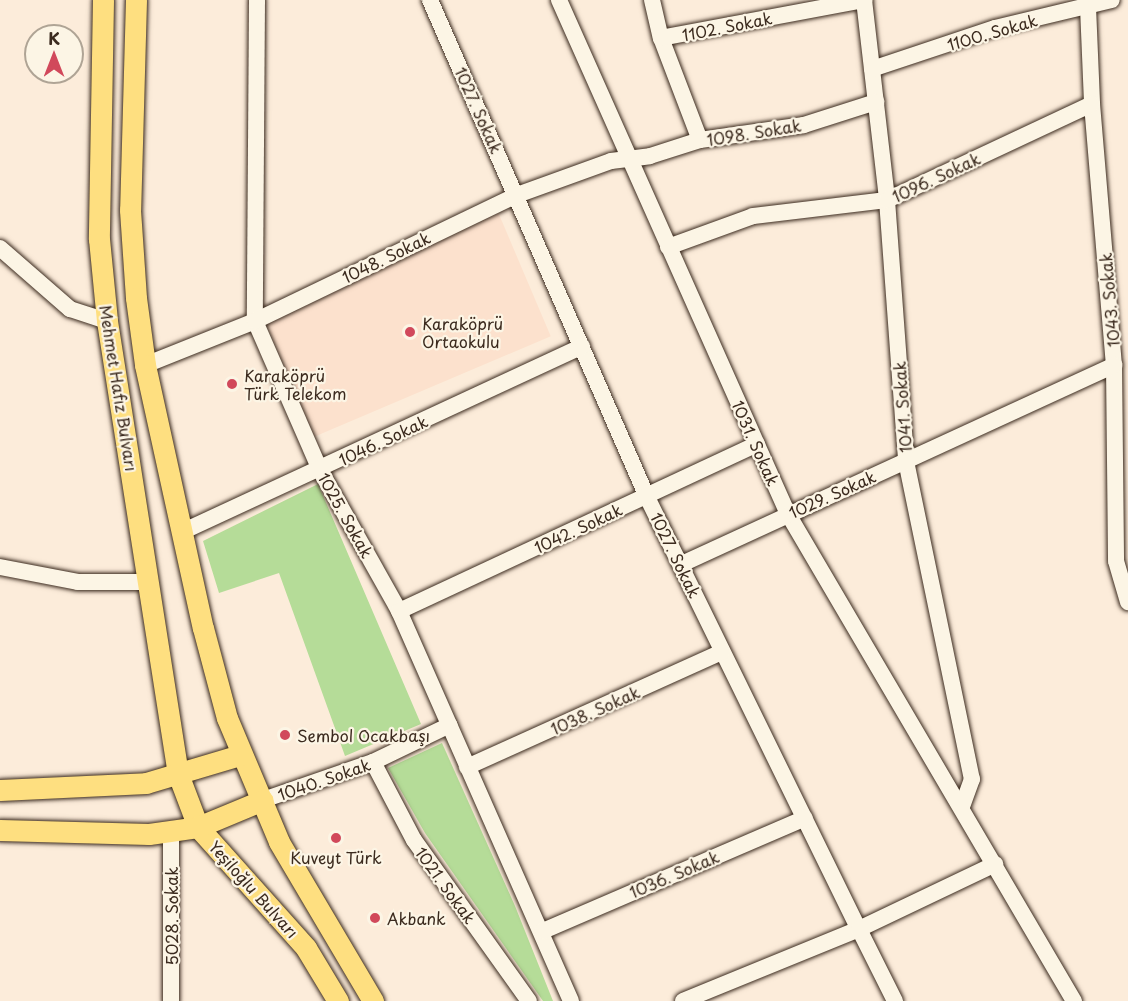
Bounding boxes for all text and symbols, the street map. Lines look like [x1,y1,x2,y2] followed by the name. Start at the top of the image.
[680,8,774,44] street label: 1102. Sokak
[944,10,1040,54] street label: 1100. Sokak
[24,24,84,84] north arrow
[48,26,60,50] text: K
[451,63,507,157] street label: 1027. Sokak
[706,115,802,149] street label: 1098. Sokak
[889,148,983,206] street label: 1096. Sokak
[339,227,433,287] street label: 1048. Sokak
[1095,252,1123,348] street label: 1043. Sokak
[96,303,142,473] street label: Mehmet Hafız Bulvarı
[422,313,503,351] place label: Karaköprü Ortaokulu
[403,325,417,339] marker: Karaköprü Ortaokulu
[889,361,915,453] street label: 1041. Sokak
[244,365,347,403] place label: Karaköprü Türk Telekom
[225,377,239,391] marker: Karaköprü Türk Telekom
[729,397,783,489] street label: 1031. Sokak
[335,411,431,469] street label: 1046. Sokak
[785,466,879,522] street label: 1029. Sokak
[314,468,378,562] street label: 1025. Sokak
[530,499,626,557] street label: 1042. Sokak
[647,509,705,601] street label: 1027. Sokak
[548,682,642,738] street label: 1038. Sokak
[297,725,430,745] place label: Sembol Ocakbaşı
[278,728,292,742] marker: Sembol Ocakbaşı
[275,754,373,804] street label: 1040. Sokak
[329,831,343,845] marker: Kuveyt Türk
[205,837,303,941] street label: Yeşiloğlu Bulvarı
[411,842,481,928] street label: 1021. Sokak
[626,846,722,902] street label: 1036. Sokak
[290,847,382,867] place label: Kuveyt Türk
[161,866,181,966] street label: 5028. Sokak
[387,908,446,928] place label: Akbank
[368,911,382,925] marker: Akbank

